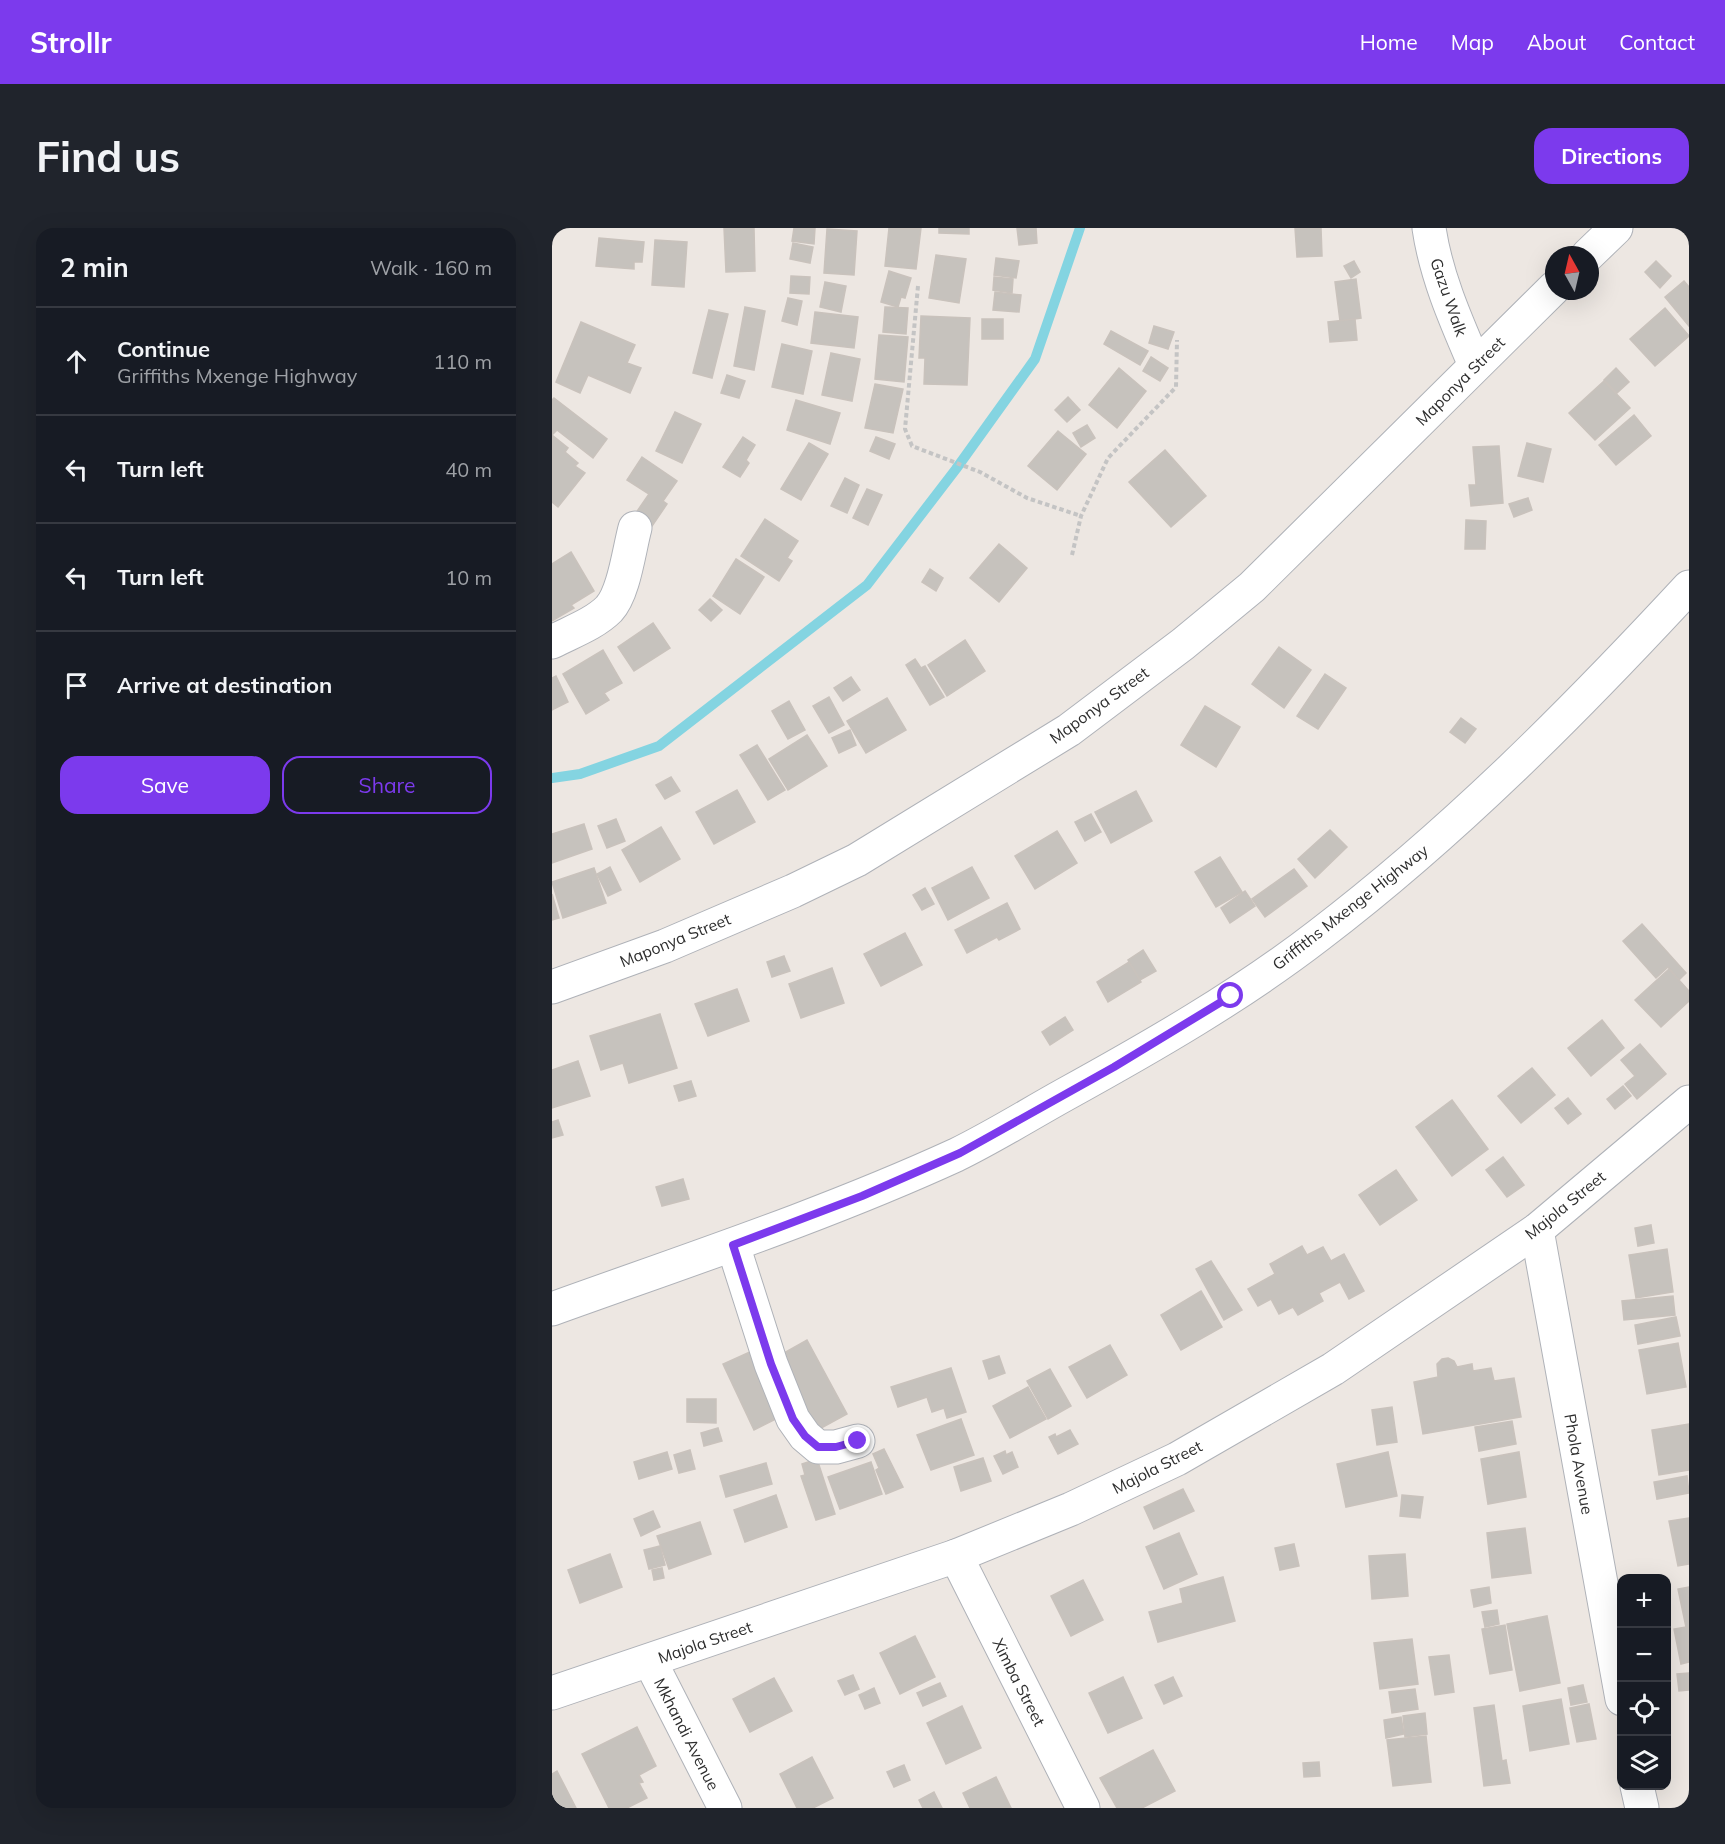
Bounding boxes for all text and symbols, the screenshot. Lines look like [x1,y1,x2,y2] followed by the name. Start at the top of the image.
[30,25,112,60] text: Strollr
[1360,29,1418,55] text: Home
[1451,29,1494,55] text: Map
[1527,29,1586,55] text: About
[1619,29,1695,55] text: Contact
[1534,128,1689,184] button: Directions
[36,130,180,183] text: Find us
[1545,246,1599,300] north arrow
[60,251,129,284] text: 2 min
[370,255,492,280] text: Walk · 160 m
[1426,255,1472,340] street label: Gazu Walk
[1411,332,1509,430] street label: Maponya Street
[117,335,210,363] text: Continue
[60,345,93,378] icon: ahead
[433,349,492,374] text: 110 m
[117,363,357,388] text: Griffiths Mxenge Highway
[60,453,93,486] icon: left
[117,455,204,483] text: Turn left
[445,457,492,482] text: 40 m
[60,561,93,594] icon: left
[117,563,204,591] text: Turn left
[445,565,492,590] text: 10 m
[1046,662,1153,748] street label: Maponya Street
[60,669,93,702] icon: arrive
[117,671,332,699] text: Arrive at destination
[60,756,270,814] button: Save
[282,756,492,814] button: Share
[1268,840,1432,974] street label: Griffiths Mxenge Highway
[617,909,734,971] street label: Maponya Street
[1217,982,1243,1008] route start
[1521,1166,1610,1244] street label: Majola Street
[1560,1412,1598,1516] street label: Phola Avenue
[844,1427,870,1453] route end
[1109,1436,1206,1498] street label: Majola Street
[1617,1574,1671,1790] map controls
[1617,1574,1671,1628] button: +
[655,1616,755,1667] street label: Majola Street
[1617,1628,1671,1682] button: −
[988,1635,1050,1730] street label: Ximba Street
[650,1674,724,1794] street label: Mkhandi Avenue
[1617,1682,1671,1736] button: locate
[1617,1736,1671,1790] button: layers

